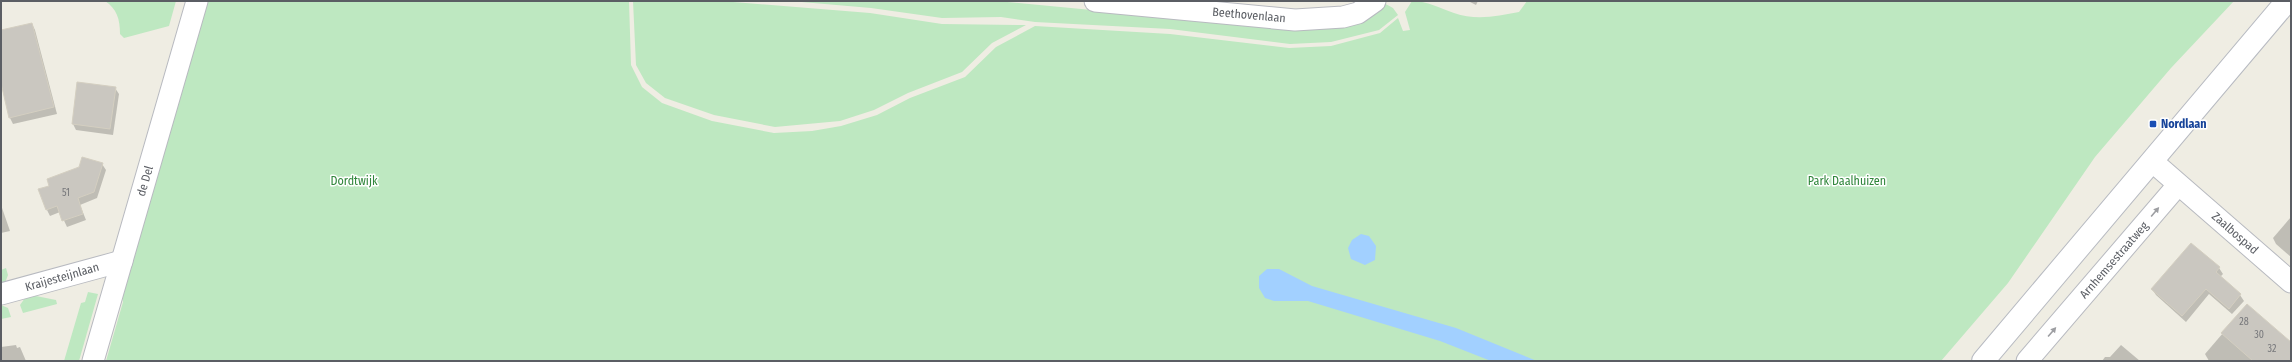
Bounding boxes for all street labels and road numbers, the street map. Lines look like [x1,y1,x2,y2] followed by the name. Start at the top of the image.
[1212,5,1286,25] street label: Beethovenlaan
[134,164,156,198] street label: de Del
[2209,209,2261,257] street label: Zaalbospad
[2077,218,2151,301] street label: Arnhemsestraatweg
[23,260,101,294] street label: Kraijesteijnlaan

